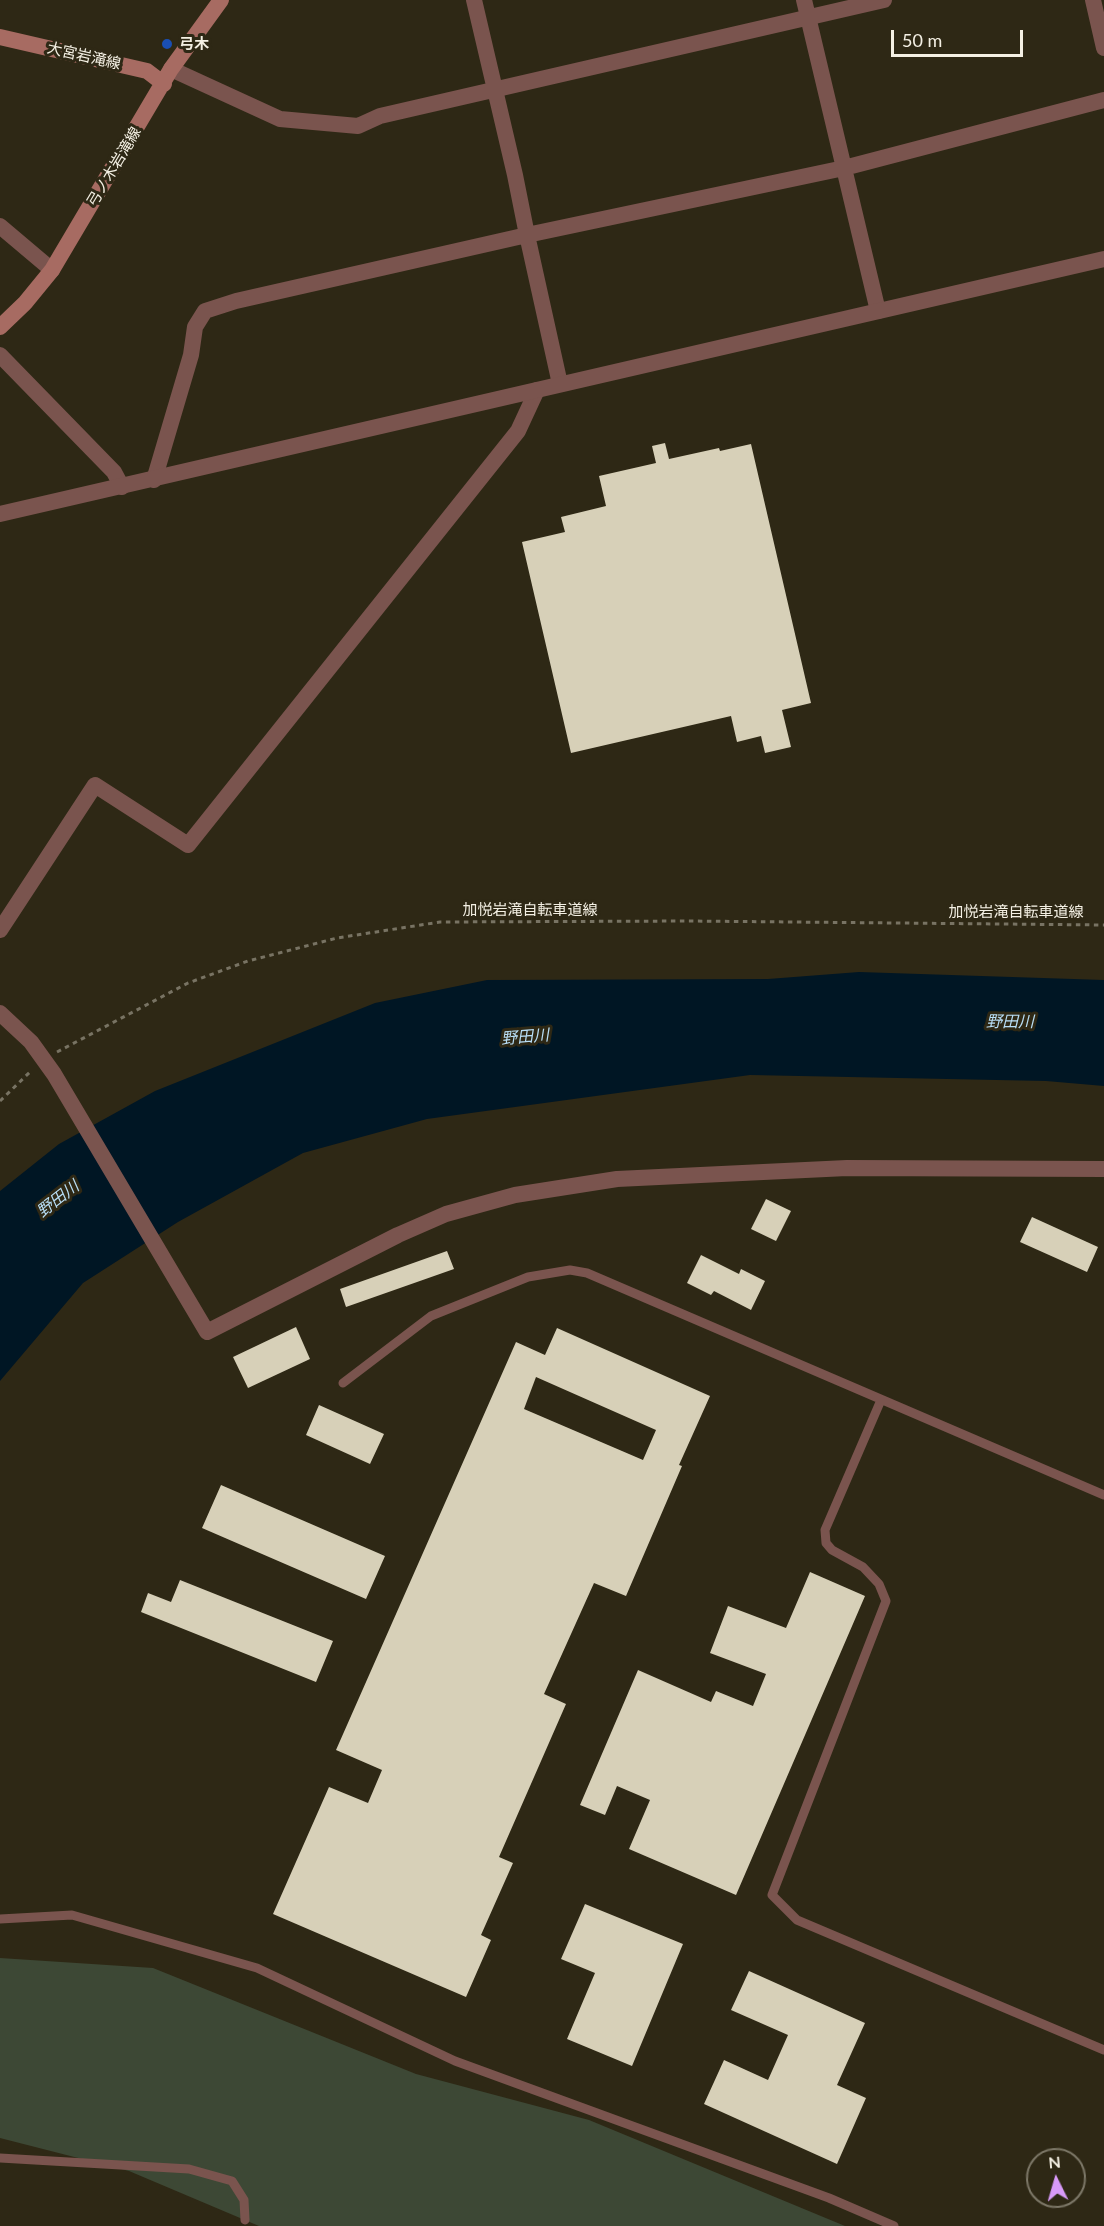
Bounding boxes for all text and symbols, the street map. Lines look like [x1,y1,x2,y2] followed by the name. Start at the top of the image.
[894,18,1026,56] scale bar
[902,29,942,51] text: 50 m
[179,35,209,53] place label: 弓木
[160,37,174,51] marker: 弓木
[45,39,123,73] street label: 大宮岩滝線
[83,124,145,210] street label: 弓ノ木岩滝線
[463,901,597,919] street label: 加悦岩滝自転車道線
[949,903,1083,921] street label: 加悦岩滝自転車道線
[986,1012,1034,1032] water label: 野田川
[500,1025,550,1049] water label: 野田川
[33,1177,83,1221] water label: 野田川
[1026,2148,1086,2208] north arrow
[1048,2152,1062,2172] text: N

